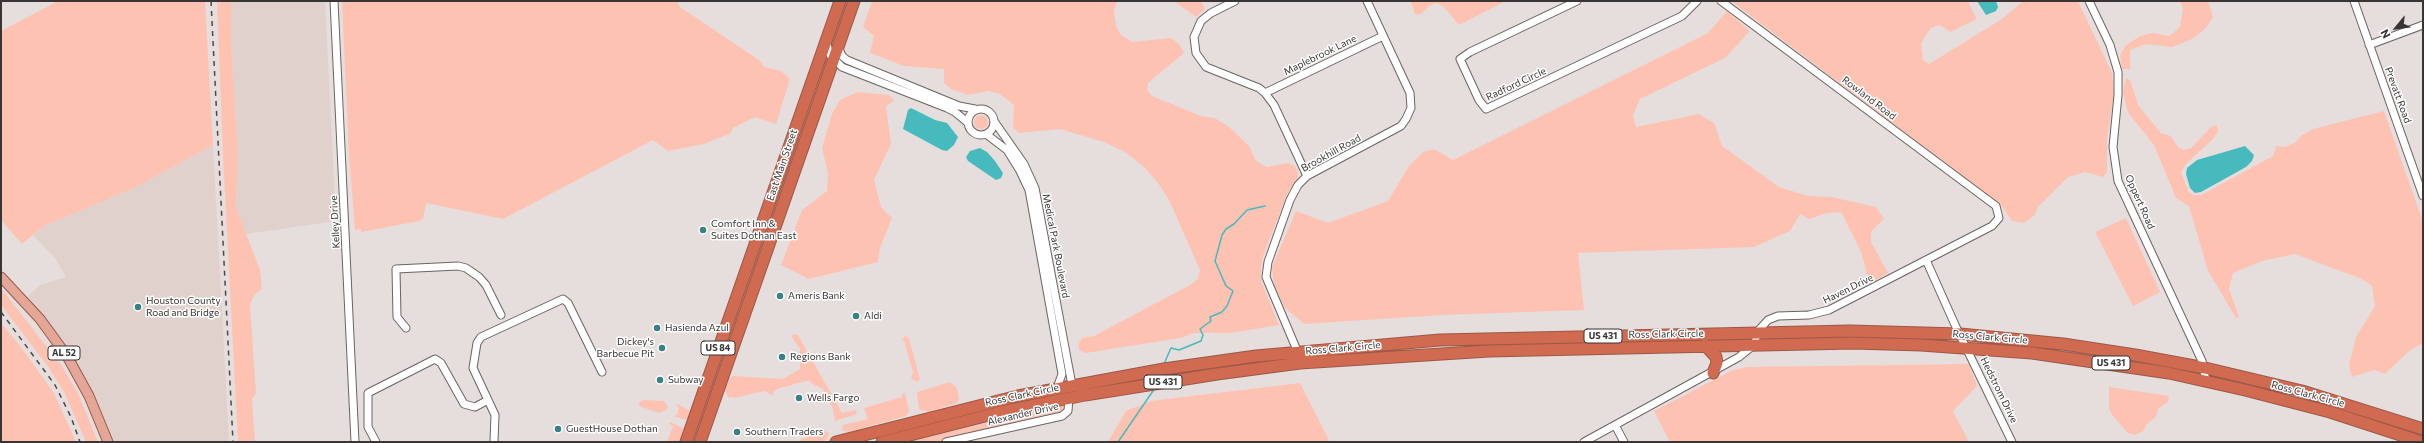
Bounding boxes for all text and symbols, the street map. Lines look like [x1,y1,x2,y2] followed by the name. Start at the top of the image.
[2376,8,2416,48] north arrow
[2377,27,2393,41] text: N
[1282,32,1358,78] street label: Maplebrook Lane
[1484,65,1548,103] street label: Radford Circle
[2382,65,2414,125] street label: Prevatt Road
[1840,74,1898,122] street label: Rowland Road
[764,128,800,202] street label: East Main Street
[1299,132,1363,174] street label: Brookhill Road
[2123,173,2157,231] street label: Oppert Road
[1040,193,1072,299] street label: Medical Park Boulevard
[328,195,342,249] street label: Kelley Drive
[711,218,797,242] place label: Comfort Inn & Suites Dothan East
[698,225,708,235] marker: Comfort Inn & Suites Dothan East
[1821,272,1875,306] street label: Haven Drive
[788,290,845,302] place label: Ameris Bank
[775,291,785,301] marker: Ameris Bank
[146,295,221,318] place label: Houston County Road and Bridge
[133,302,143,312] marker: Houston County Road and Bridge
[864,310,882,322] place label: Aldi
[851,311,861,321] marker: Aldi
[665,322,729,334] place label: Hasienda Azul
[652,323,662,333] marker: Hasienda Azul
[1628,327,1704,341] street label: Ross Clark Circle
[1952,328,2028,346] street label: Ross Clark Circle
[1584,329,1622,343] road number: US 431
[596,336,654,360] place label: Dickey's Barbecue Pit
[1305,339,1381,357] street label: Ross Clark Circle
[701,341,735,355] road number: US 84
[657,343,667,353] marker: Dickey's Barbecue Pit
[48,346,80,360] road number: AL 52
[790,351,851,363] place label: Regions Bank
[777,352,787,362] marker: Regions Bank
[1978,355,2020,425] street label: Hedstrom Drive
[2092,356,2130,370] road number: US 431
[668,374,703,386] place label: Subway
[655,375,665,385] marker: Subway
[1144,375,1182,389] road number: US 431
[2270,378,2346,410] street label: Ross Clark Circle
[984,381,1060,409] street label: Ross Clark Circle
[807,392,859,404] place label: Wells Fargo
[794,393,804,403] marker: Wells Fargo
[987,400,1059,428] street label: Alexander Drive
[566,423,658,435] place label: GuestHouse Dothan
[553,424,563,434] marker: GuestHouse Dothan
[745,426,823,438] place label: Southern Traders
[732,427,742,437] marker: Southern Traders

